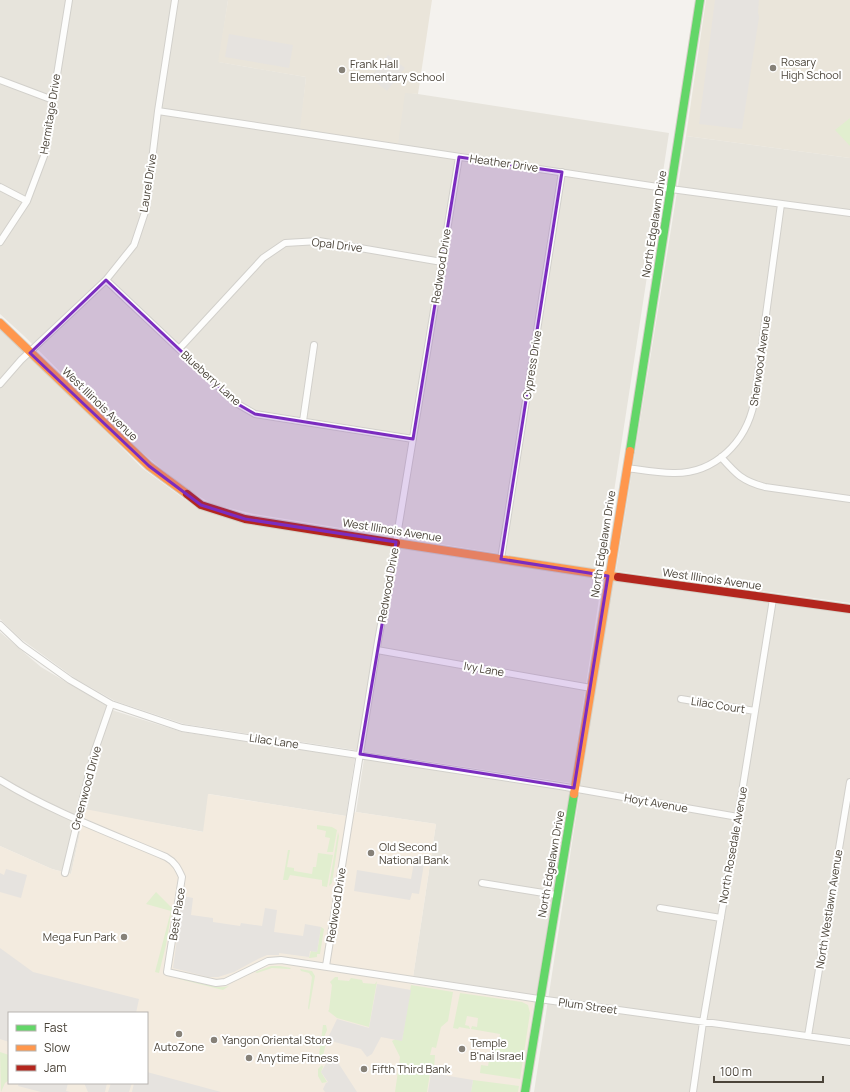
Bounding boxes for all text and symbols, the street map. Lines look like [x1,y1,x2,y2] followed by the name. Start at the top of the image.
[781,54,841,82] place label: Rosary High School
[350,56,445,84] place label: Frank Hall Elementary School
[768,63,778,73] marker: Rosary High School
[337,65,347,75] marker: Frank Hall Elementary School
[36,72,63,155] street label: Hermitage Drive
[469,150,540,175] street label: Heather Drive
[135,152,160,213] street label: Laurel Drive
[638,169,669,279] street label: North Edgelawn Drive
[427,227,454,304] street label: Redwood Drive
[311,234,364,255] street label: Opal Drive
[746,314,773,407] street label: Sherwood Avenue
[519,329,544,401] street label: Cypress Drive
[178,347,245,409] street label: Blueberry Lane
[59,364,142,444] street label: West Illinois Avenue
[587,489,618,599] street label: North Edgelawn Drive
[342,514,443,545] street label: West Illinois Avenue
[374,546,402,623] street label: Redwood Drive
[662,564,763,593] street label: West Illinois Avenue
[463,658,506,680] street label: Ivy Lane
[690,693,746,716] street label: Lilac Court
[248,730,300,751] street label: Lilac Lane
[67,744,104,832] street label: Greenwood Drive
[715,785,750,904] street label: North Rosedale Avenue
[623,790,690,816] street label: Hoyt Avenue
[534,809,567,919] street label: North Edgelawn Drive
[379,839,449,867] place label: Old Second National Bank
[366,848,376,858] marker: Old Second National Bank
[812,848,845,970] street label: North Westlawn Avenue
[322,866,349,943] street label: Redwood Drive
[165,886,188,941] street label: Best Place
[43,929,117,944] place label: Mega Fun Park
[119,932,129,942] marker: Mega Fun Park
[558,994,619,1017] street label: Plum Street
[8,1012,148,1084] legend
[44,1019,68,1036] text: Fast
[174,1029,184,1039] marker: AutoZone
[222,1032,333,1047] place label: Yangon Oriental Store
[209,1035,219,1045] marker: Yangon Oriental Store
[470,1035,524,1063] place label: Temple B'nai Israel
[44,1039,70,1056] text: Slow
[154,1039,205,1054] place label: AutoZone
[457,1044,467,1054] marker: Temple B'nai Israel
[257,1050,339,1065] place label: Anytime Fitness
[244,1053,254,1063] marker: Anytime Fitness
[714,1058,823,1084] scale bar
[44,1059,66,1076] text: Jam
[372,1061,451,1076] place label: Fifth Third Bank
[720,1063,752,1080] text: 100 m
[359,1064,369,1074] marker: Fifth Third Bank

